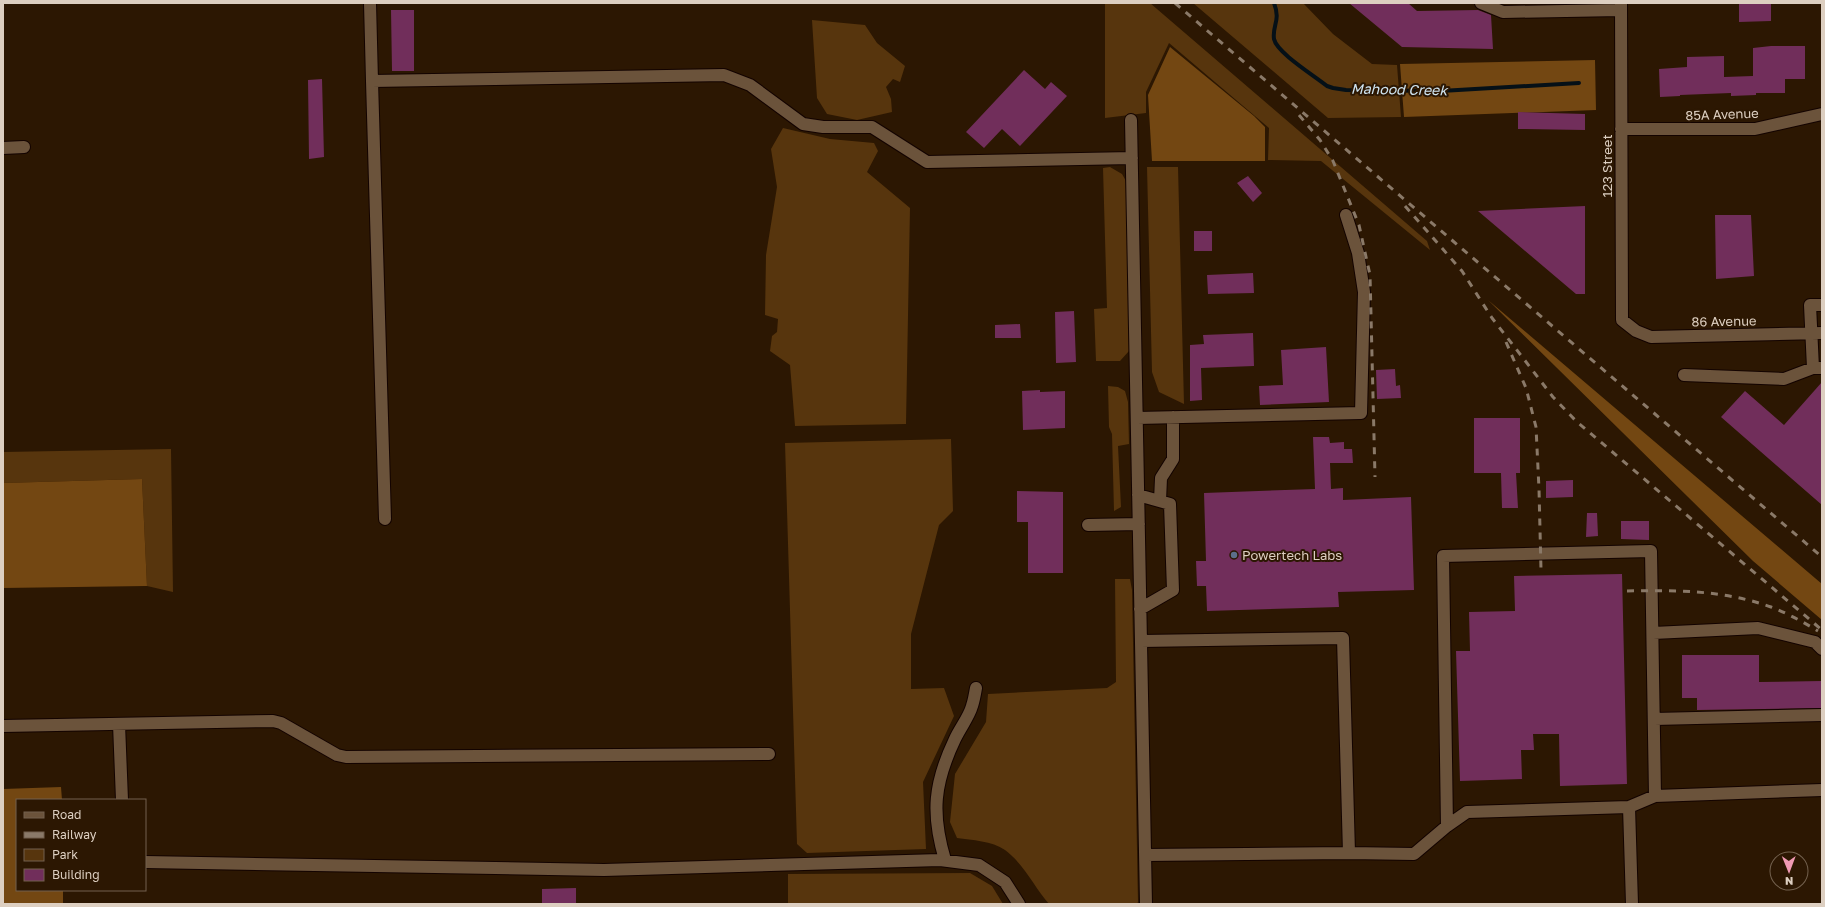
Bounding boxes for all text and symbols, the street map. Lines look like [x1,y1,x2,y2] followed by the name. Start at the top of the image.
[1351,80,1449,98] water label: Mahood Creek
[1685,105,1759,123] street label: 85A Avenue
[1599,134,1615,198] street label: 123 Street
[1691,312,1757,330] street label: 86 Avenue
[1242,547,1342,563] place label: Powertech Labs
[1229,550,1239,560] marker: Powertech Labs
[16,799,146,891] legend
[52,807,81,822] text: Road
[52,827,97,842] text: Railway
[52,847,78,862] text: Park
[1769,851,1809,891] north arrow
[52,867,100,882] text: Building
[1785,875,1793,888] text: N

